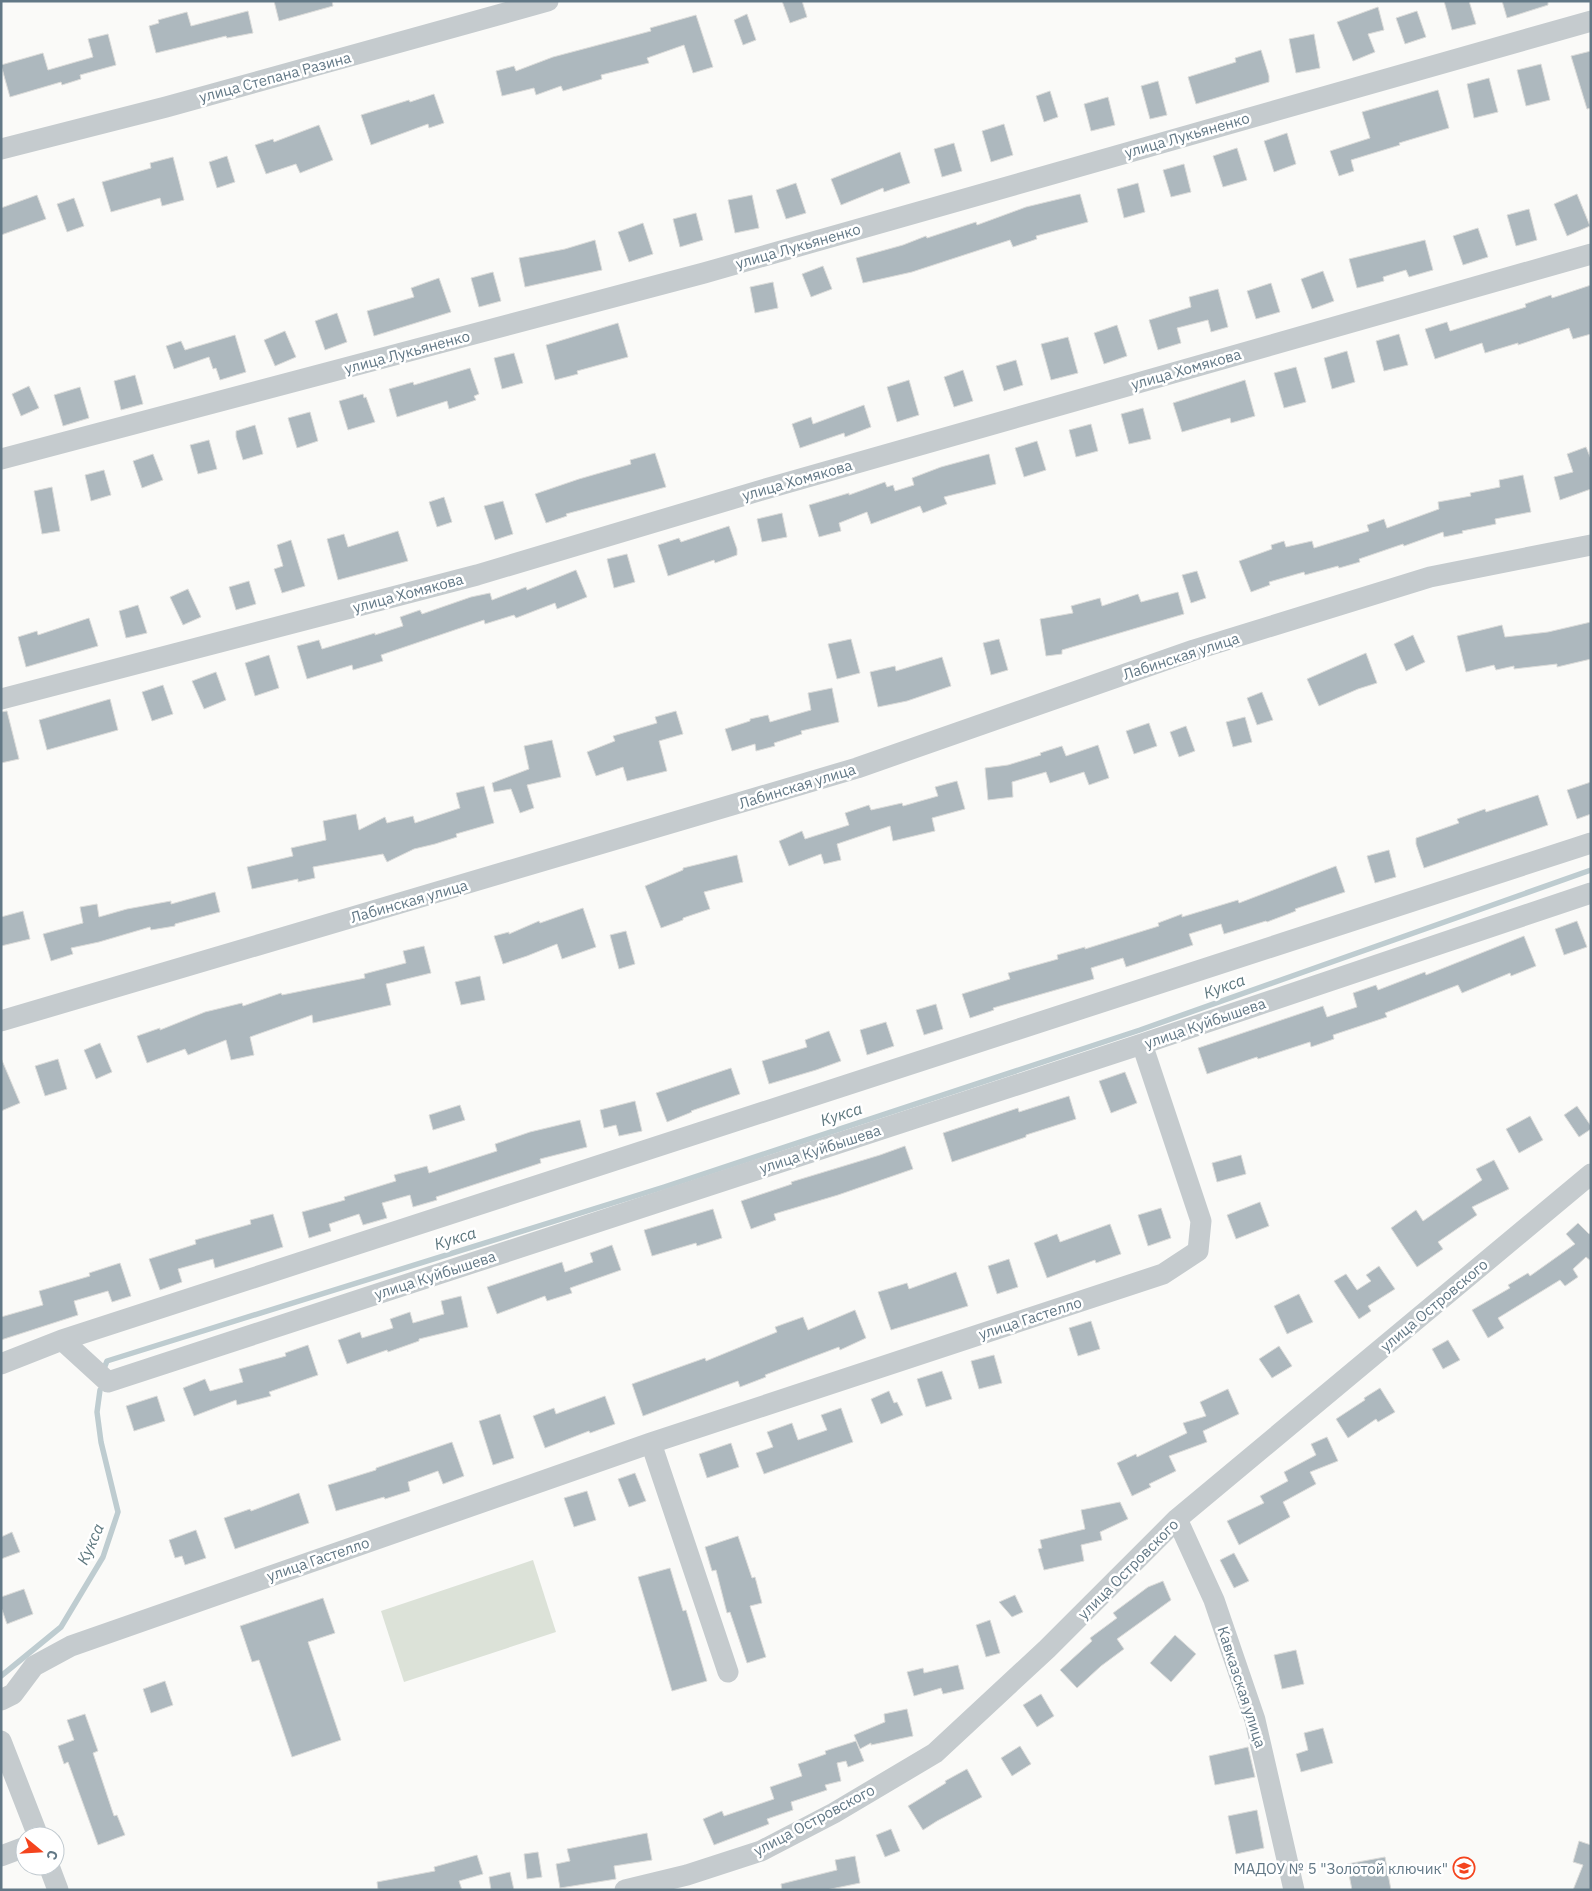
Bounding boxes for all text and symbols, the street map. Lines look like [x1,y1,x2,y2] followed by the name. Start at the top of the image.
[197,48,353,106] street label: улица Степана Разина
[1122,108,1252,162] street label: улица Лукьяненко
[733,219,863,273] street label: улица Лукьяненко
[342,326,472,378] street label: улица Лукьяненко
[1129,344,1243,394] street label: улица Хомякова
[740,455,854,505] street label: улица Хомякова
[351,569,465,617] street label: улица Хомякова
[1120,628,1242,684] street label: Лабинская улица
[736,759,858,813] street label: Лабинская улица
[348,875,470,927] street label: Лабинская улица
[1200,969,1248,1003] water label: Кукса
[1142,993,1268,1053] street label: улица Куйбышева
[818,1098,864,1130] water label: Кукса
[757,1120,883,1178] street label: улица Куйбышева
[432,1222,478,1254] water label: Кукса
[372,1246,498,1304] street label: улица Куйбышева
[1376,1255,1492,1355] street label: улица Островского
[976,1292,1084,1344] street label: улица Гастелло
[1074,1515,1182,1623] street label: улица Островского
[72,1520,108,1568] water label: Кукса
[264,1533,372,1585] street label: улица Гастелло
[1213,1624,1271,1750] street label: Кавказская улица
[750,1780,878,1860] street label: улица Островского
[15,1826,65,1876] north arrow
[42,1848,62,1862] text: С
[1452,1856,1476,1880] school or university icon: МАДОУ № 5 "Золотой ключик"
[1234,1859,1448,1878] place label: МАДОУ № 5 "Золотой ключик"

